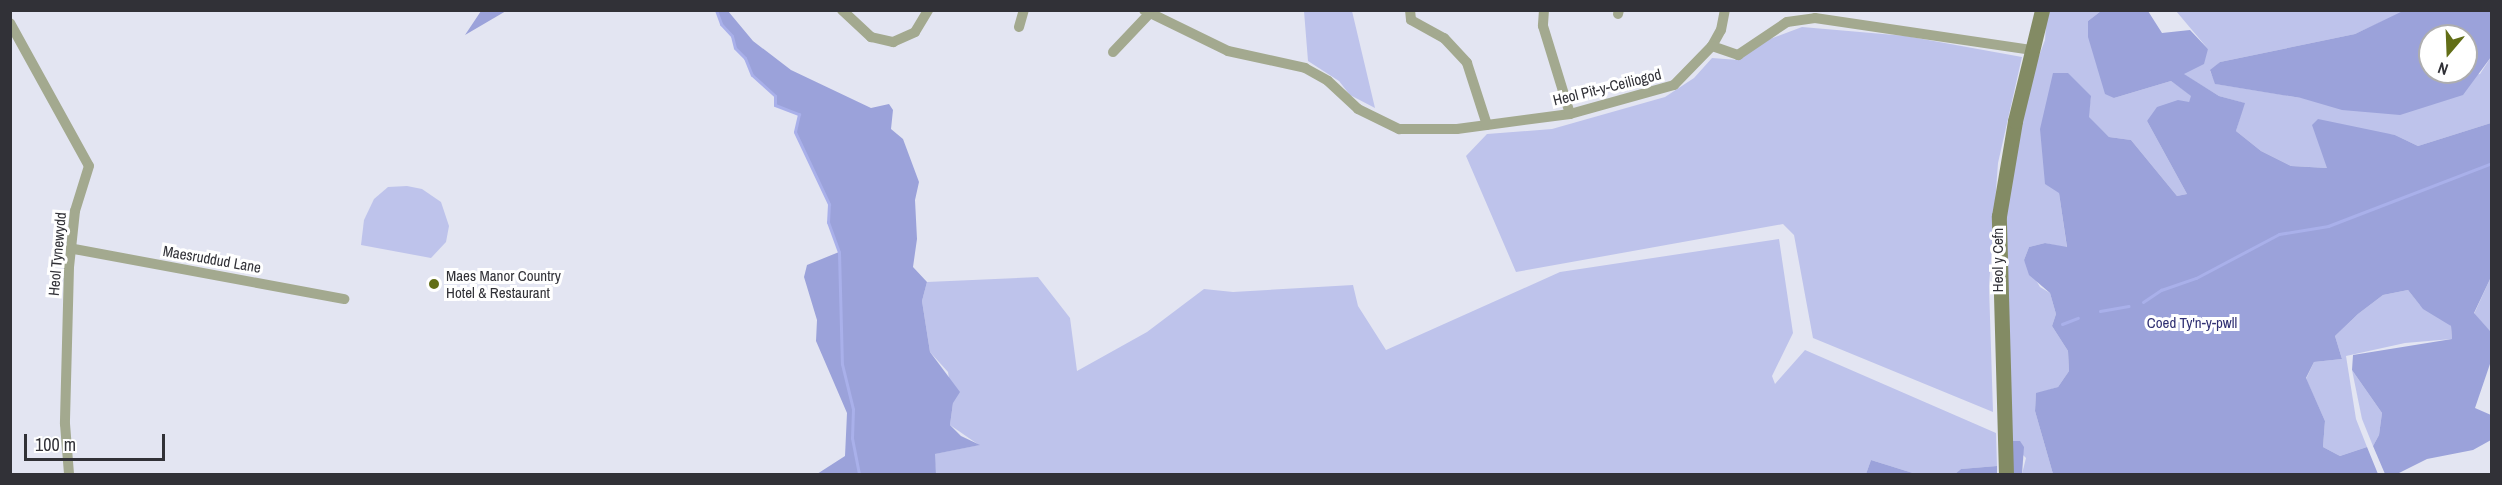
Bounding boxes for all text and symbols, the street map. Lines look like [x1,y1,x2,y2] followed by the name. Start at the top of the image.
[2418,24,2478,84] north arrow
[2435,57,2451,81] text: N
[1551,65,1663,109] street label: Heol Pit-y-Ceiliogod
[44,211,70,297] street label: Heol Tynewydd
[1989,228,2007,292] street label: Heol y Cefn
[162,242,262,276] street label: Maesruddud Lane
[446,266,561,301] place label: Maes Manor Country Hotel & Restaurant
[427,277,441,291] marker: Maes Manor Country Hotel & Restaurant
[2147,314,2237,332] park label: Coed Ty'n-y-pwll
[27,422,168,460] scale bar
[35,432,76,457] text: 100 m

